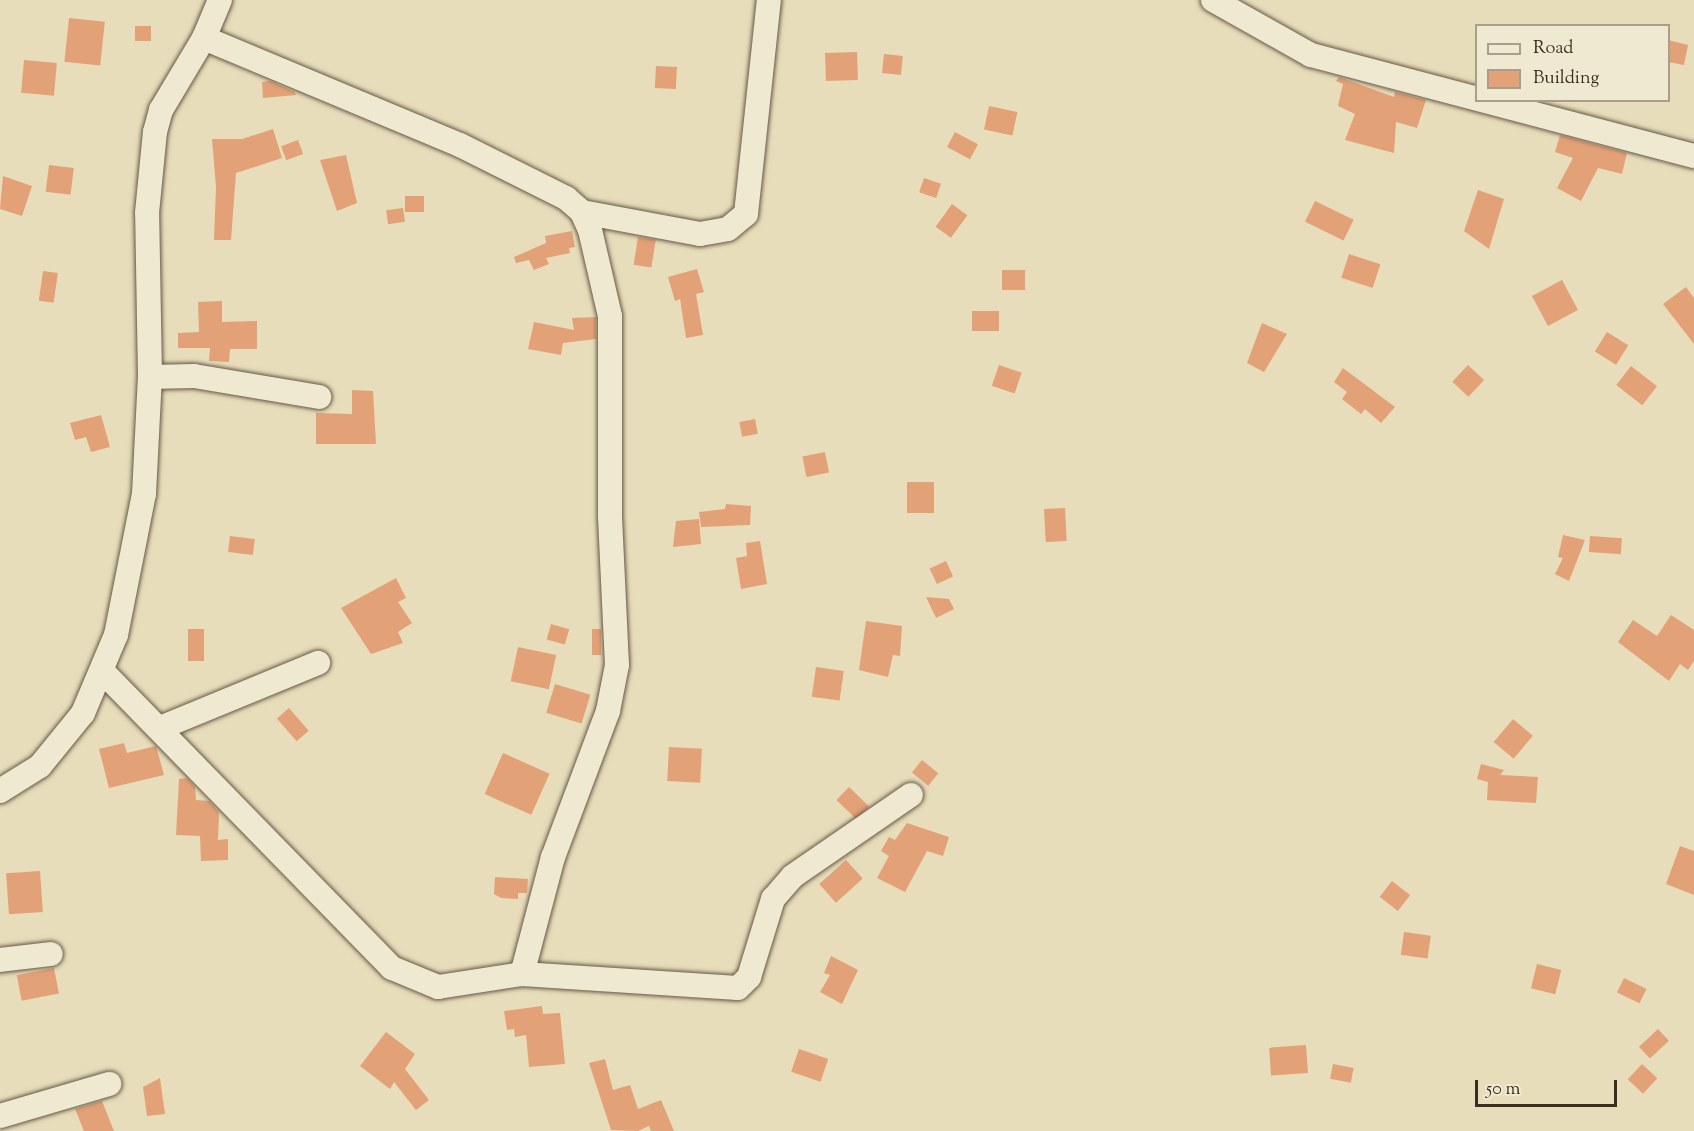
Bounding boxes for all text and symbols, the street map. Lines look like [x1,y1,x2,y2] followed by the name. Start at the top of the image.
[1475,24,1670,102] legend
[1533,36,1573,62] text: Road
[1533,66,1599,92] text: Building
[1478,1068,1620,1106] scale bar
[1486,1077,1520,1103] text: 50 m

